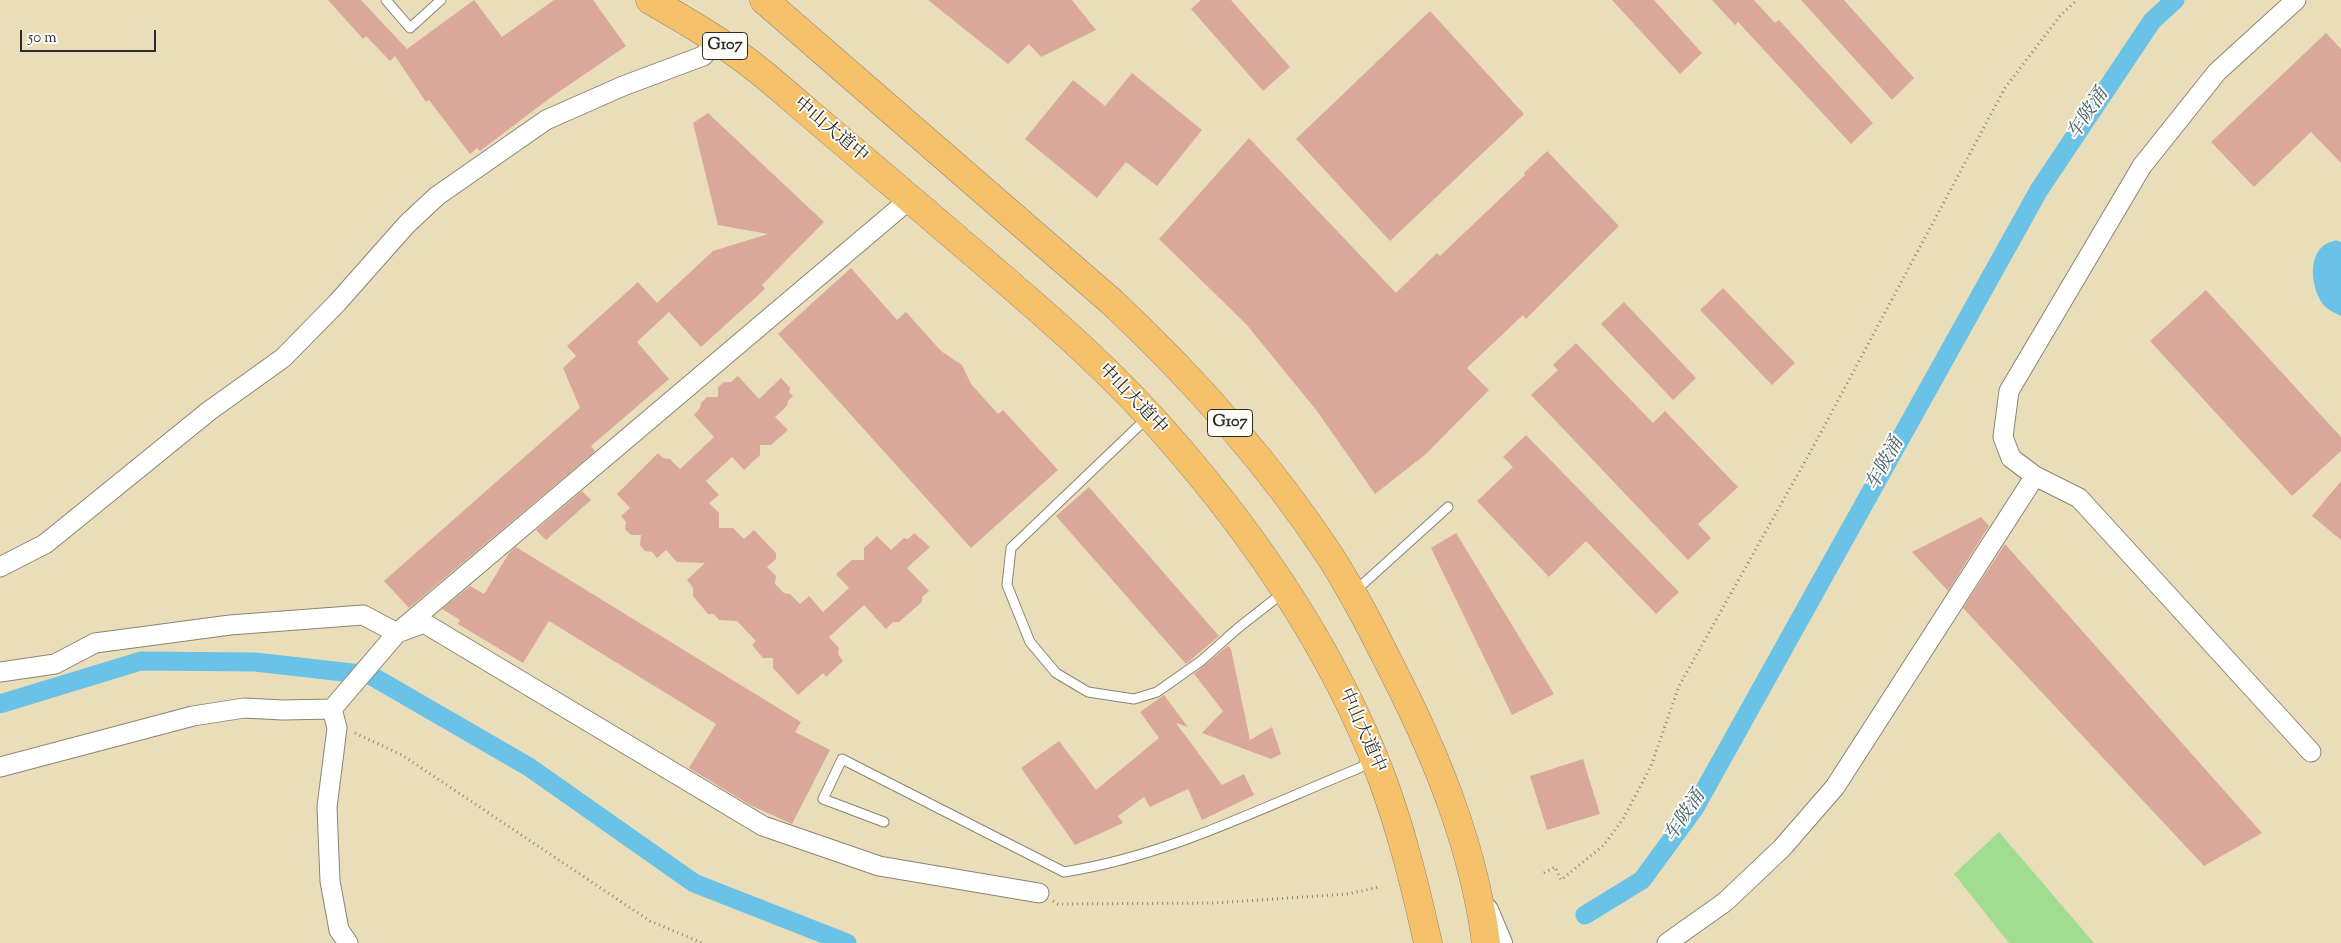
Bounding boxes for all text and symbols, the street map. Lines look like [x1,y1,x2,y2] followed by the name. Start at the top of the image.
[22,20,159,52] scale bar
[28,28,57,49] text: 50 m
[702,32,748,59] road number: G107
[2064,85,2114,145] water label: 车陂涌
[789,94,871,168] street label: 中山大道中
[1093,360,1171,440] street label: 中山大道中
[1208,409,1252,436] road number: G107
[1862,435,1910,495] water label: 车陂涌
[1333,685,1389,777] street label: 中山大道中
[1661,787,1711,847] water label: 车陂涌

